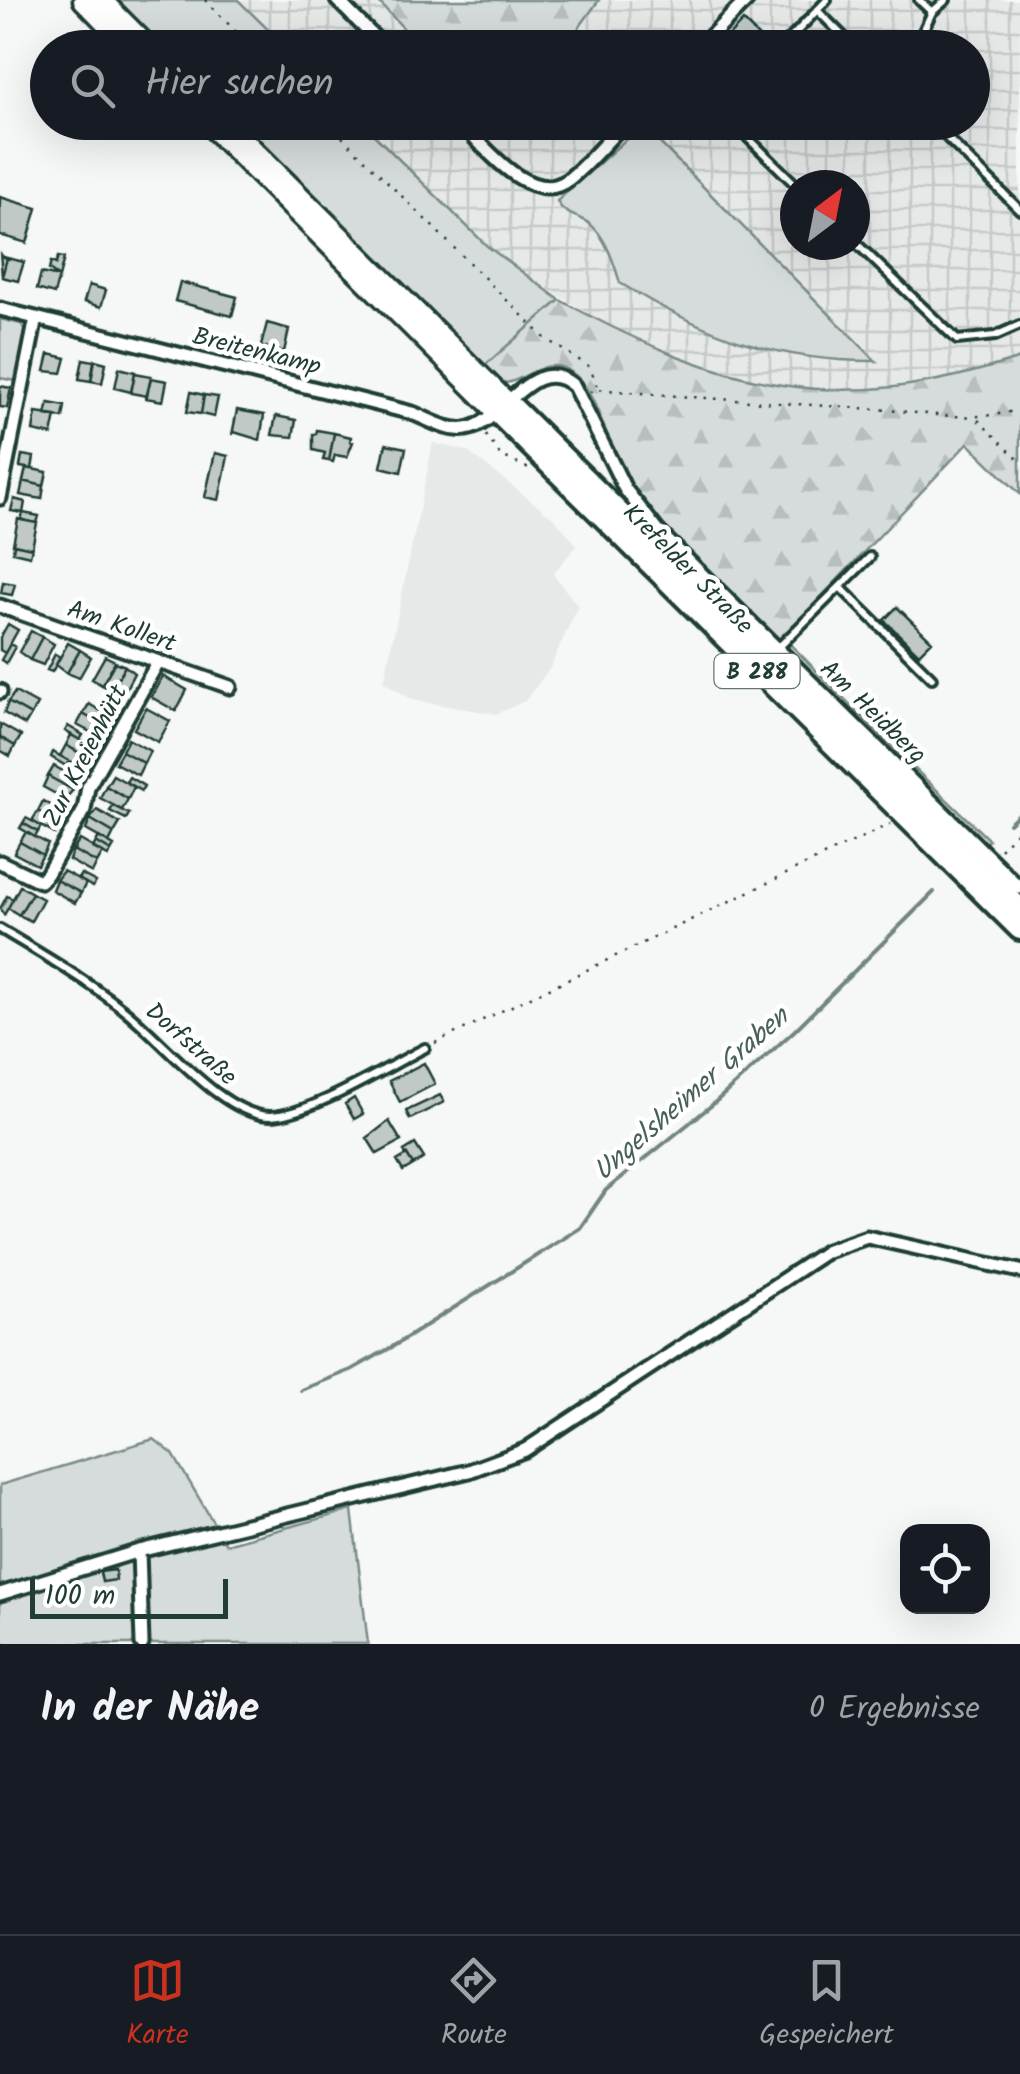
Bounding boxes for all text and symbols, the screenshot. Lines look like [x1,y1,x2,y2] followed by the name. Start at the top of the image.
[30,30,990,140] search box
[145,55,334,115] text: Hier suchen
[65,58,120,113] icon: search
[780,170,870,260] north arrow
[188,317,325,387] street label: Breitenkamp
[613,494,763,644] street label: Krefelder Straße
[62,590,181,664] street label: Am Kollert
[810,651,935,774] street label: Am Heidberg
[714,654,800,688] road number: B 288
[33,677,139,834] street label: Zur Kreienhütt
[136,993,246,1096] street label: Dorfstraße
[583,995,801,1193] water label: Ungelsheimer Graben
[900,1524,990,1614] map controls
[900,1524,990,1614] button: locate
[30,1574,228,1618] scale bar
[45,1574,115,1619] text: 100 m
[40,1676,259,1743] text: In der Nähe
[809,1684,980,1735] text: 0 Ergebnisse
[126,1953,189,2058] tab: Karte
[441,1953,507,2058] tab: Route
[759,1953,894,2058] tab: Gespeichert

